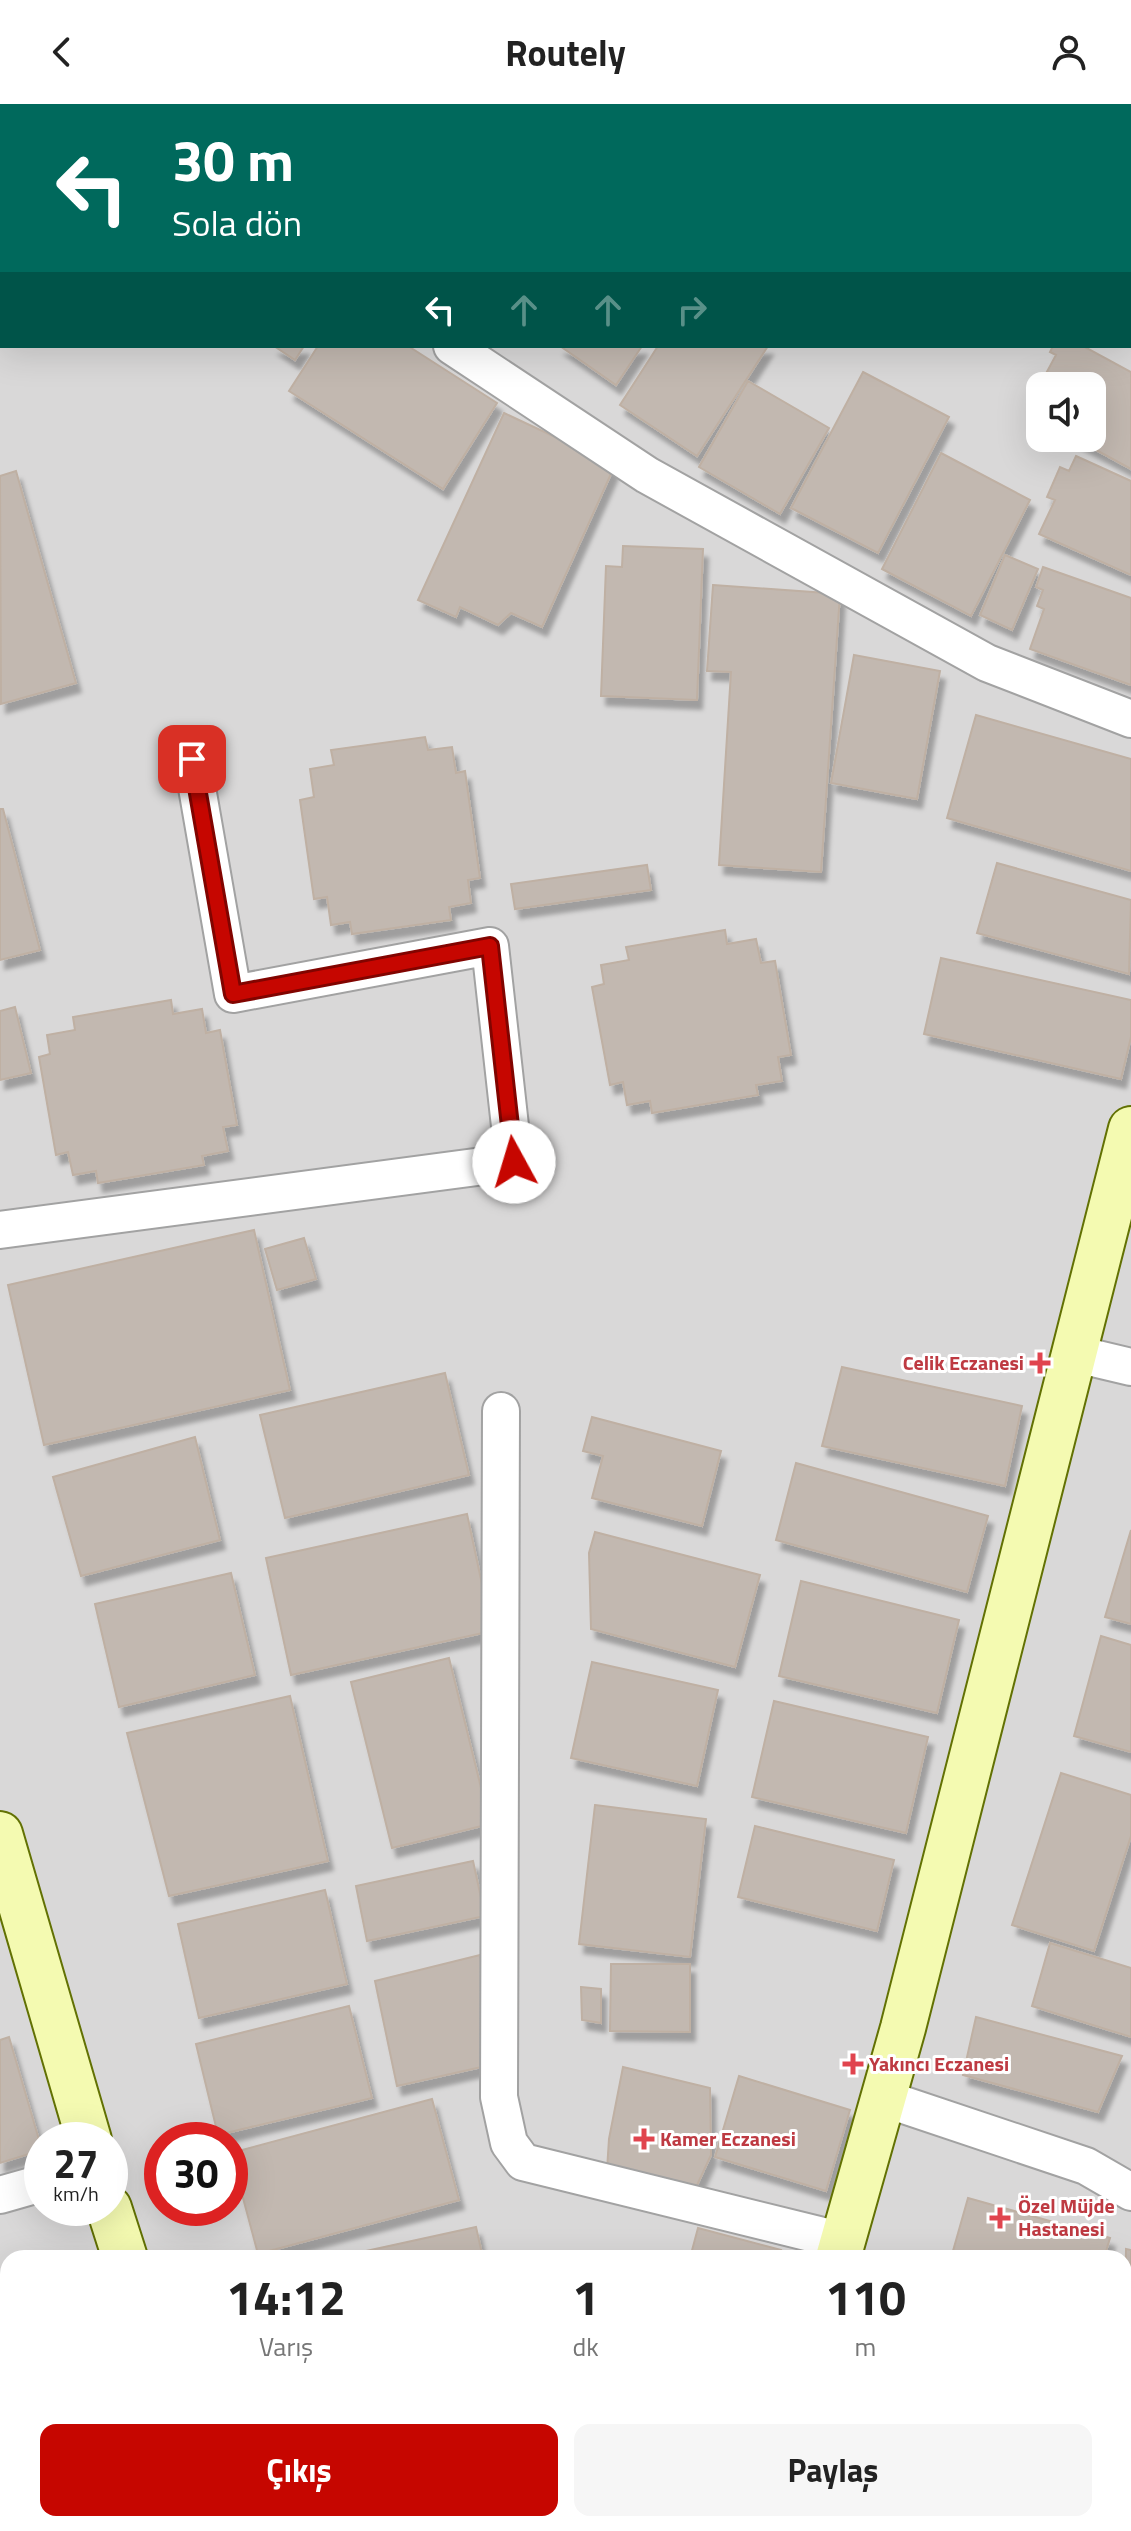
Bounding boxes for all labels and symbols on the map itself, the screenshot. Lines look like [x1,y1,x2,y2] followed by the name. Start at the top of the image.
[158,725,226,793] pin
[472,1120,556,1204] position arrow
[903,1347,1024,1378] place label: Celik Eczanesi
[1031,1354,1049,1372] marker: Celik Eczanesi
[869,2048,1009,2079] place label: Yakıncı Eczanesi
[844,2055,862,2073] marker: Yakıncı Eczanesi
[144,2122,248,2226] speed limit sign: 30
[660,2123,796,2154] place label: Kamer Eczanesi
[635,2130,653,2148] marker: Kamer Eczanesi
[1018,2190,1115,2244] place label: Özel Müjde Hastanesi
[989,2207,1011,2229] marker: Özel Müjde Hastanesi

